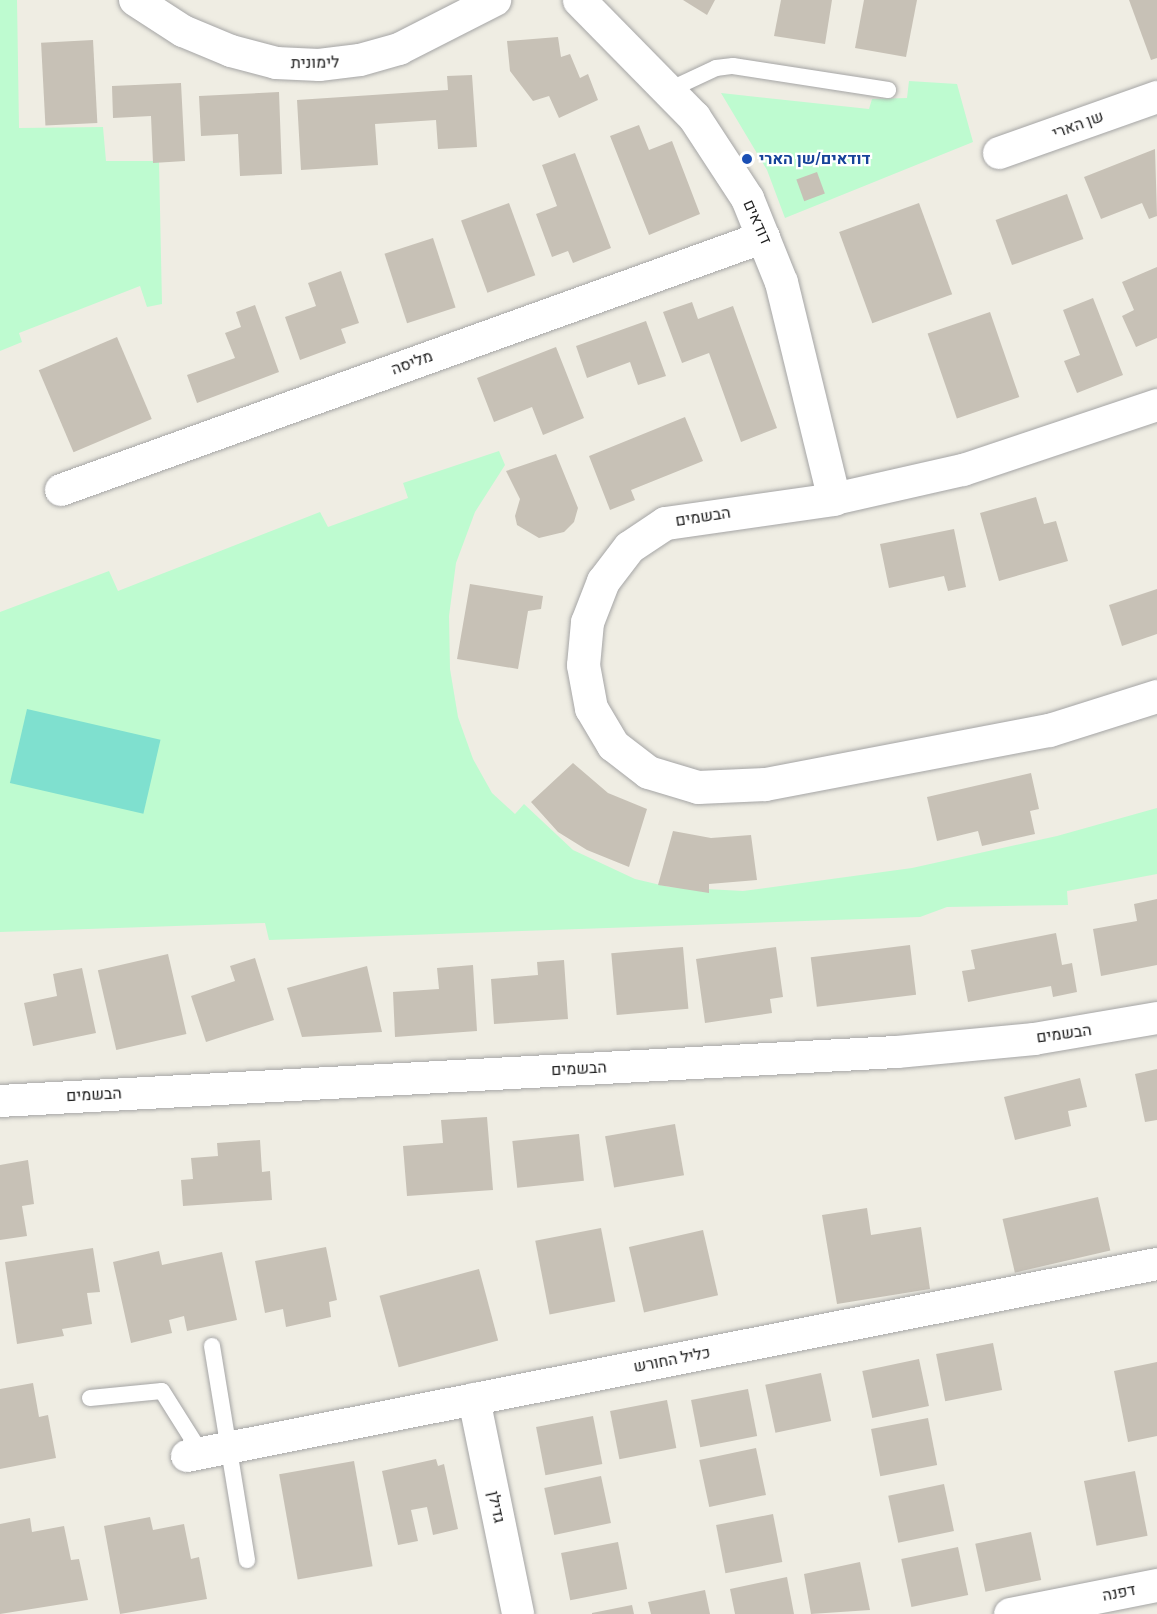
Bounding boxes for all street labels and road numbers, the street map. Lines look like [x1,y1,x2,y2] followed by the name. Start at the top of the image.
[291,53,339,73] street label: לימונית
[1050,107,1106,143] street label: שן הארי
[739,197,775,247] street label: דודאים
[389,347,435,379] street label: מליסה
[674,503,732,531] street label: הבשמים
[1035,1021,1093,1047] street label: הבשמים
[551,1058,607,1080] street label: הבשמים
[66,1084,122,1106] street label: הבשמים
[632,1343,712,1377] street label: כליל החורש
[483,1489,509,1525] street label: גדילן
[1101,1580,1137,1606] street label: דפנה

